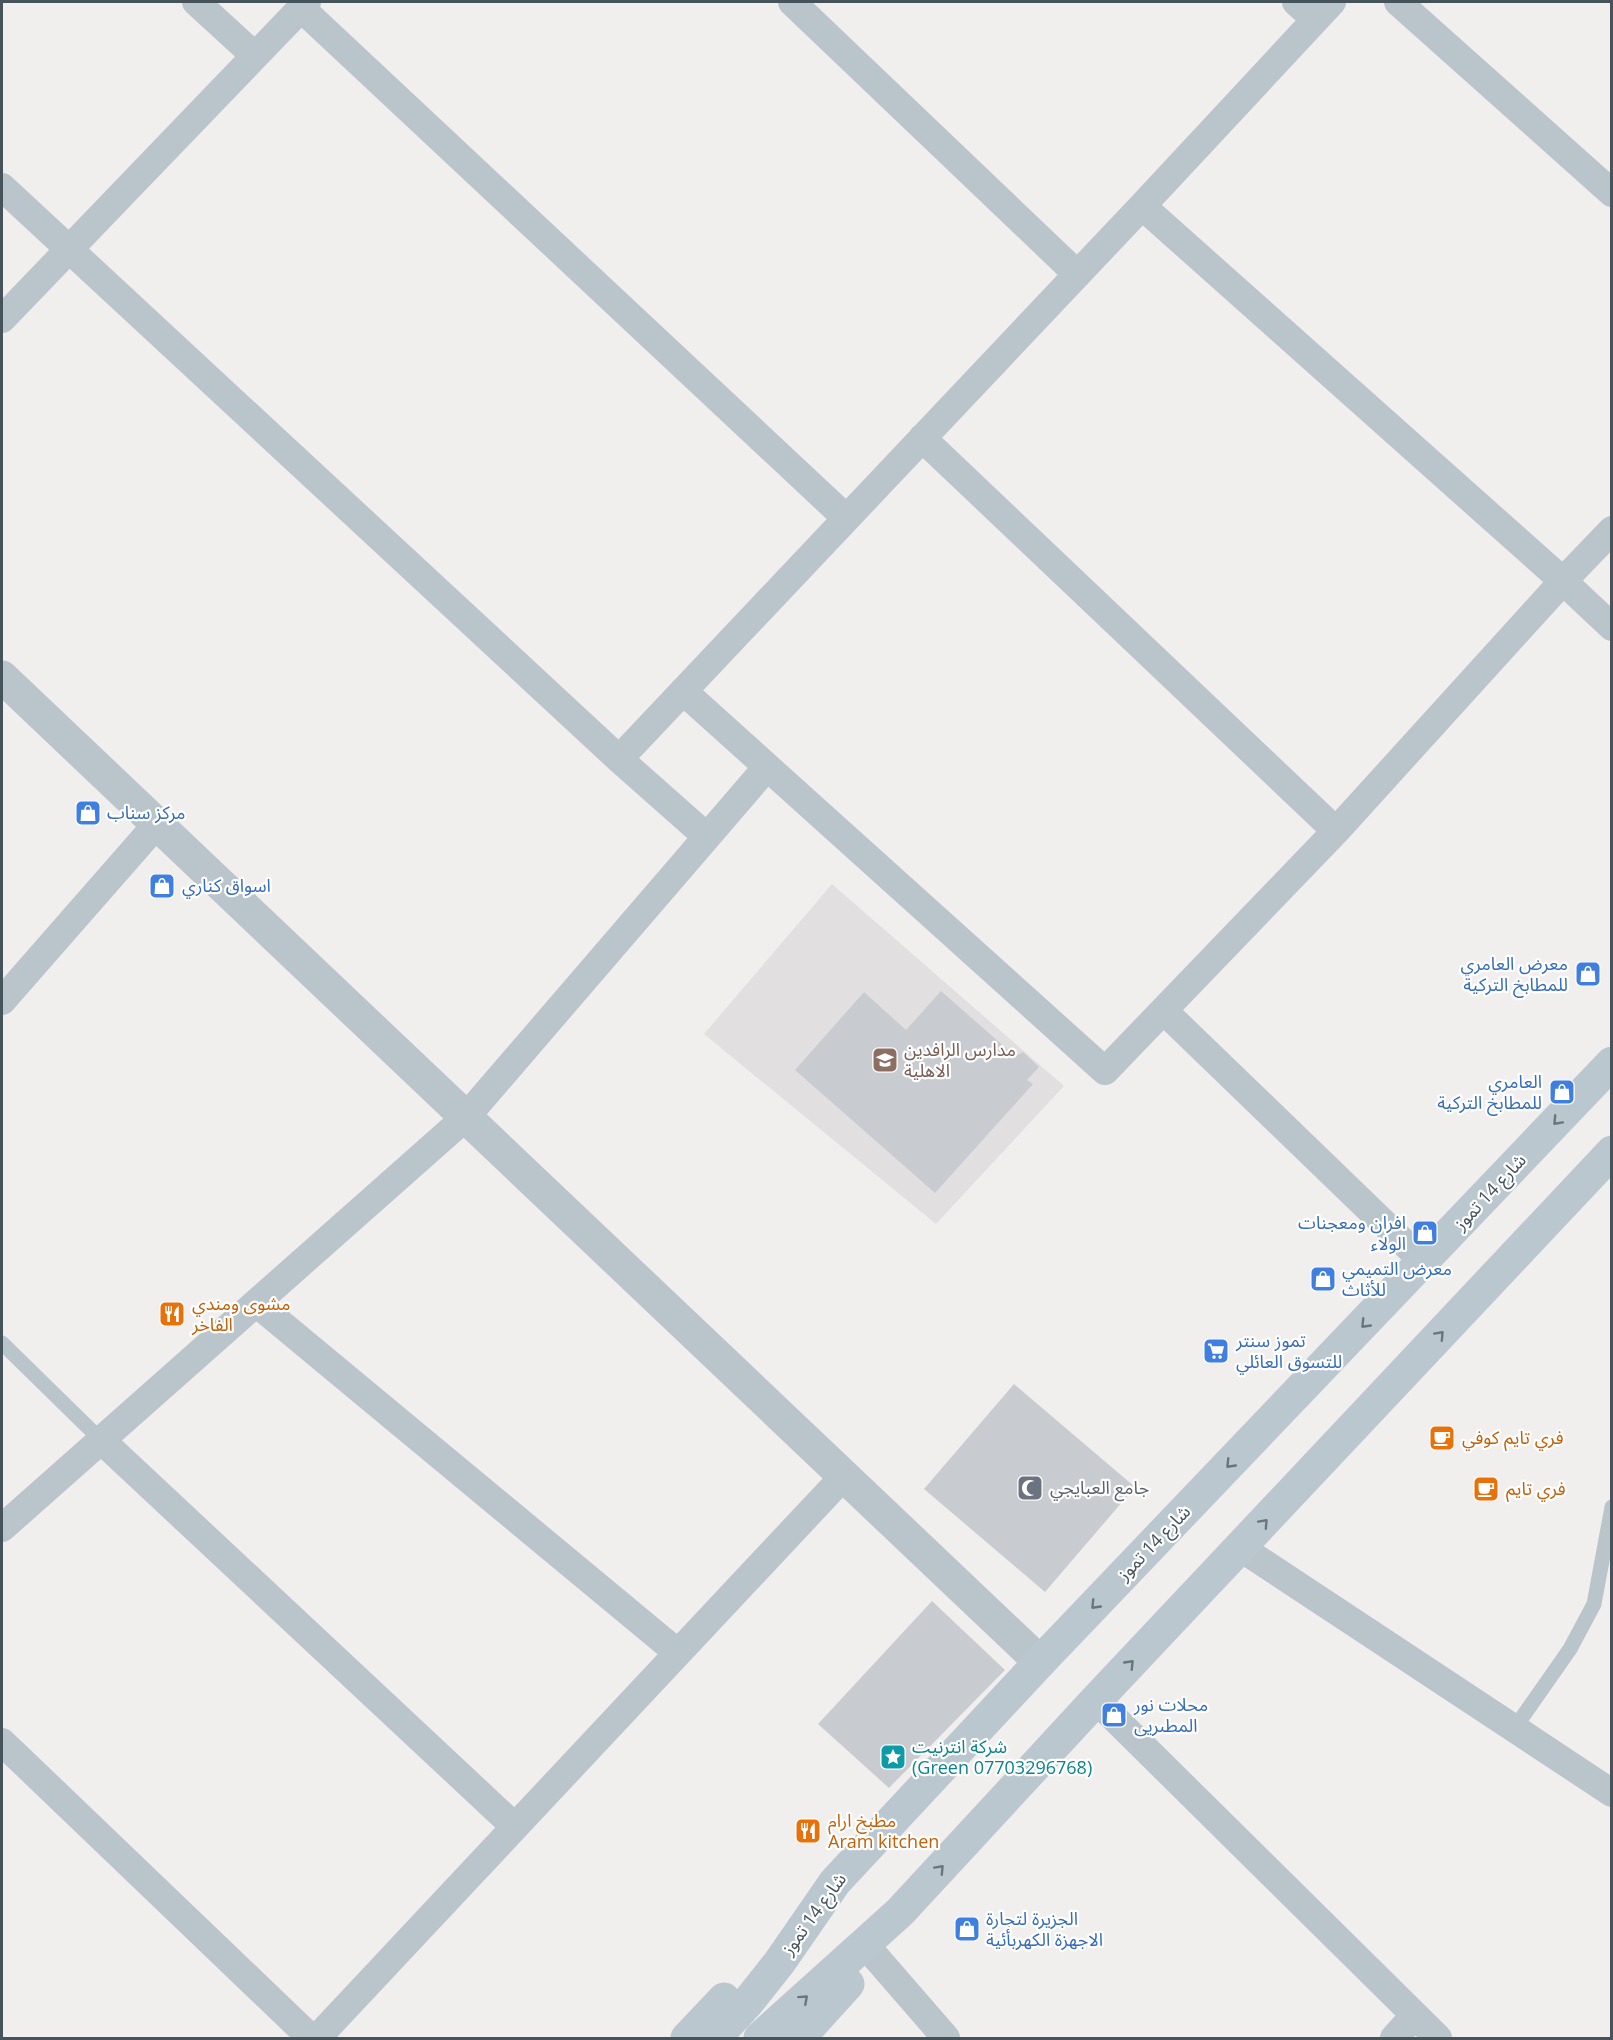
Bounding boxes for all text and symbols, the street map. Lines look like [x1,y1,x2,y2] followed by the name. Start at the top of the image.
[73,798,103,828] shop icon: مركز سناب
[107,800,185,824] place label: مركز سناب
[147,871,177,901] shop icon: اسواق كناري
[182,873,271,899] place label: اسواق كناري
[1461,951,1568,998] place label: معرض العامري للمطابخ التركية
[1573,959,1603,989] shop icon: معرض العامري للمطابخ التركية
[904,1037,1016,1082] place label: مدارس الرافدين اﻻهلية
[870,1045,900,1075] school or university icon: مدارس الرافدين اﻻهلية
[1437,1069,1542,1116] place label: العامري للمطابخ التركية
[1547,1077,1577,1107] shop icon: العامري للمطابخ التركية
[1553,1115,1564,1125] one-way arrow
[1447,1148,1533,1237] street label: شارع 14 تموز
[1298,1210,1406,1255] place label: افران ومعجنات الولاء
[1410,1218,1440,1248] shop icon: افران ومعجنات الولاء
[1342,1256,1452,1301] place label: معرض التميمي للأثاث
[1308,1264,1338,1294] shop icon: معرض التميمي للأثاث
[191,1291,291,1336] place label: مشوى ومندي الفاخر
[157,1299,187,1329] restaurant icon: مشوى ومندي الفاخر
[1361,1317,1372,1327] one-way arrow
[1235,1328,1342,1375] place label: تموز سنتر للتسوق العائلي
[1433,1331,1444,1342] one-way arrow
[1201,1336,1231,1366] supermarket icon: تموز سنتر للتسوق العائلي
[1427,1423,1457,1453] cafe icon: فري تايم كوفي
[1462,1425,1564,1451] place label: فري تايم كوفي
[1226,1458,1237,1468] one-way arrow
[1015,1473,1045,1503] mosque icon: جامع العبايجي
[1471,1474,1501,1504] cafe icon: فري تايم
[1050,1475,1149,1502] place label: جامع العبايجي
[1506,1476,1566,1502] place label: فري تايم
[1111,1499,1197,1588] street label: شارع 14 تموز
[1257,1519,1268,1530] one-way arrow
[1091,1599,1102,1609] one-way arrow
[1123,1661,1134,1671] one-way arrow
[1133,1692,1208,1737] place label: محلات نور المطىريى
[1099,1700,1129,1730] shop icon: محلات نور المطىريى
[912,1734,1092,1779] place label: شركة انترنيت (Green 07703296768)
[878,1742,908,1772] place icon: شركة انترنيت (Green 07703296768)
[828,1808,939,1853] place label: مطبخ ارام Aram kitchen
[793,1816,823,1846] restaurant icon: مطبخ ارام Aram kitchen
[933,1865,944,1875] one-way arrow
[775,1868,854,1962] street label: شارع 14 تموز
[986,1906,1103,1951] place label: الجزيرة لتجارة الاجهزة الكهربأئية
[952,1914,982,1944] shop icon: الجزيرة لتجارة الاجهزة الكهربأئية
[797,1995,808,2006] one-way arrow

